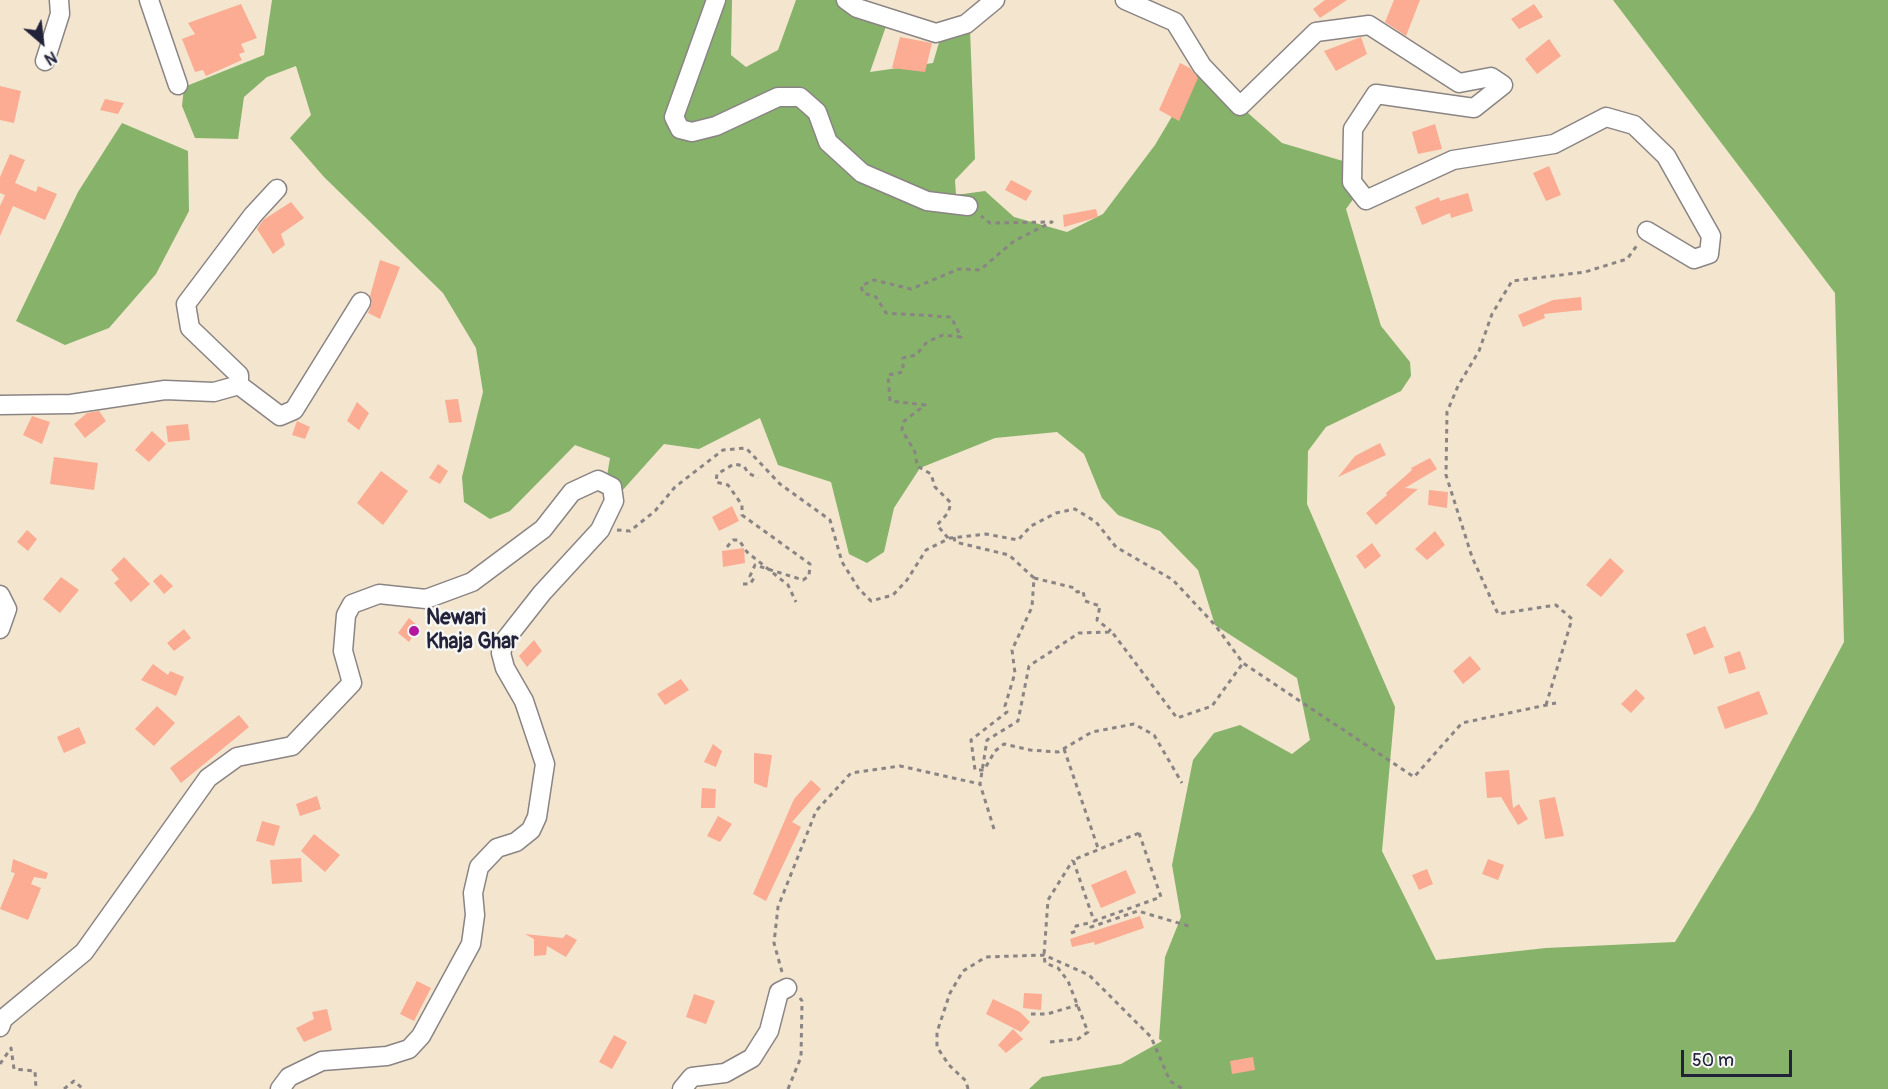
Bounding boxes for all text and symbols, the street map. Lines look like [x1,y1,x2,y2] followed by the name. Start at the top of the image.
[12,12,72,72] north arrow
[41,47,60,69] text: N
[426,606,518,656] place label: Newari Khaja Ghar
[407,624,421,638] marker: Newari Khaja Ghar
[1684,1038,1795,1076] scale bar
[1692,1049,1734,1072] text: 50 m

